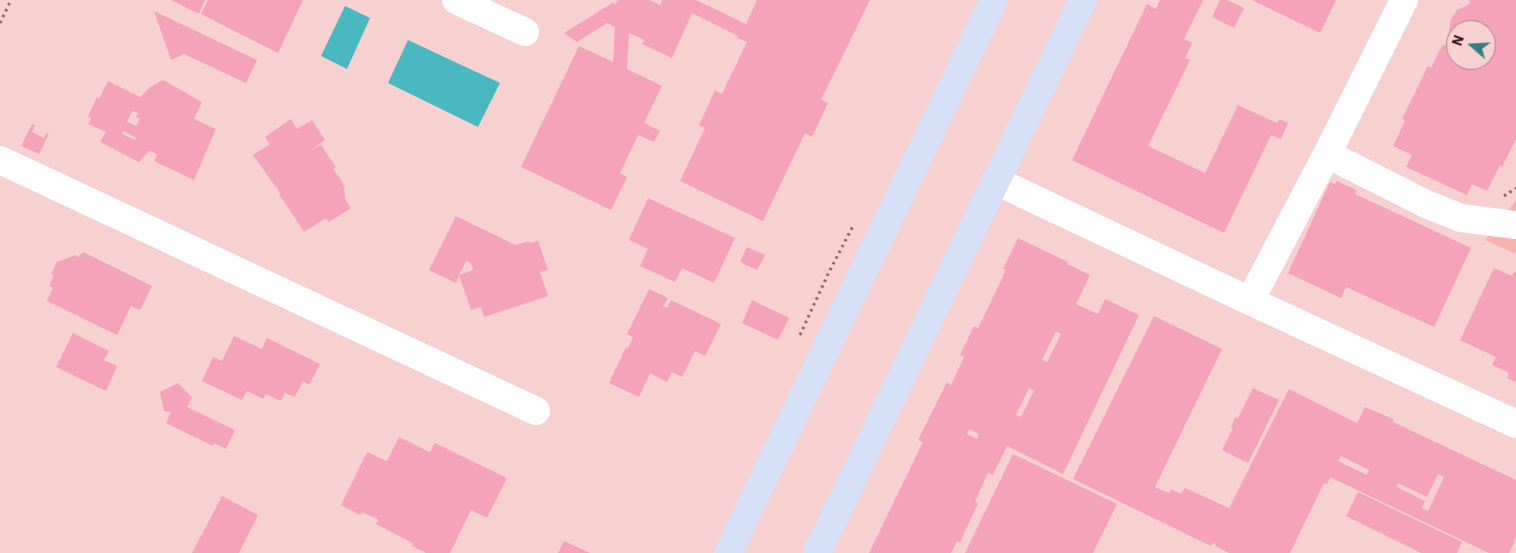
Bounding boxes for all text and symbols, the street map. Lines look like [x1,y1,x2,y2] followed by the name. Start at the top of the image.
[1446,20,1496,70] north arrow
[1448,33,1468,48] text: N

